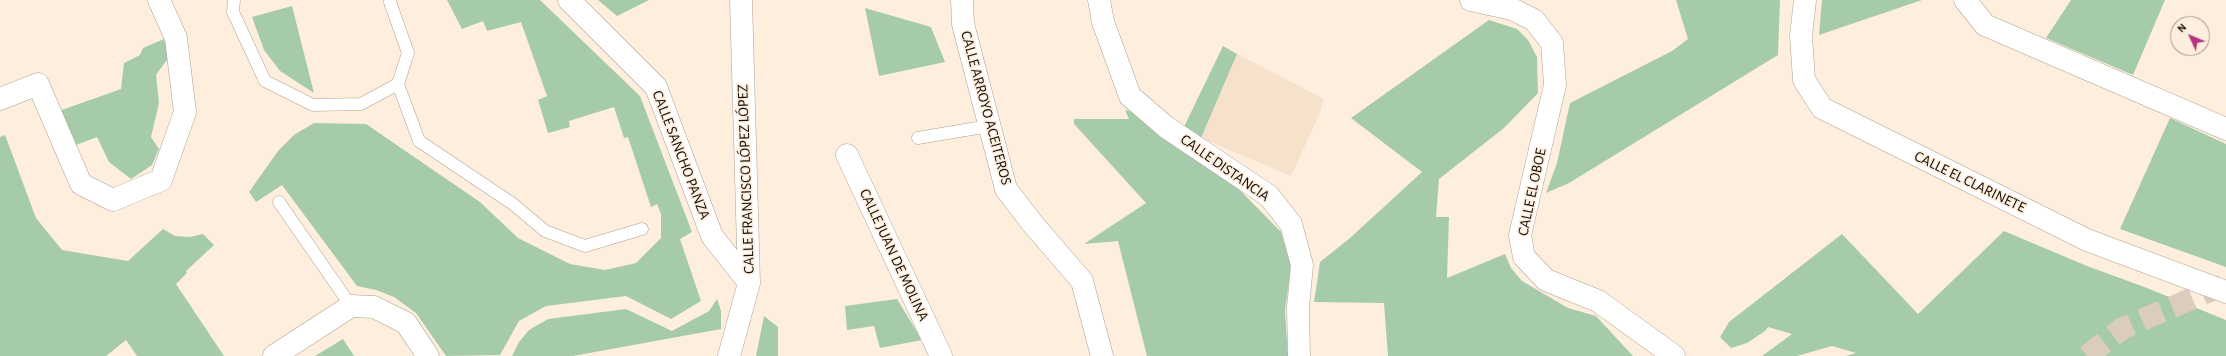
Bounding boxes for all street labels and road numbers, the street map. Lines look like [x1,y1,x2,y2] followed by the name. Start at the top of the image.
[957,29,1015,187] street label: CALLE ARROYO ACEITEROS
[734,84,758,274] street label: CALLE FRANCISCO LÓPEZ LÓPEZ
[648,88,714,222] street label: CALLE SANCHO PANZA
[1177,131,1273,205] street label: CALLE DISTANCIA
[1514,147,1550,237] street label: CALLE EL OBOE
[1911,147,2029,217] street label: CALLE EL CLARINETE
[855,186,933,324] street label: CALLE JUAN DE MOLINA

